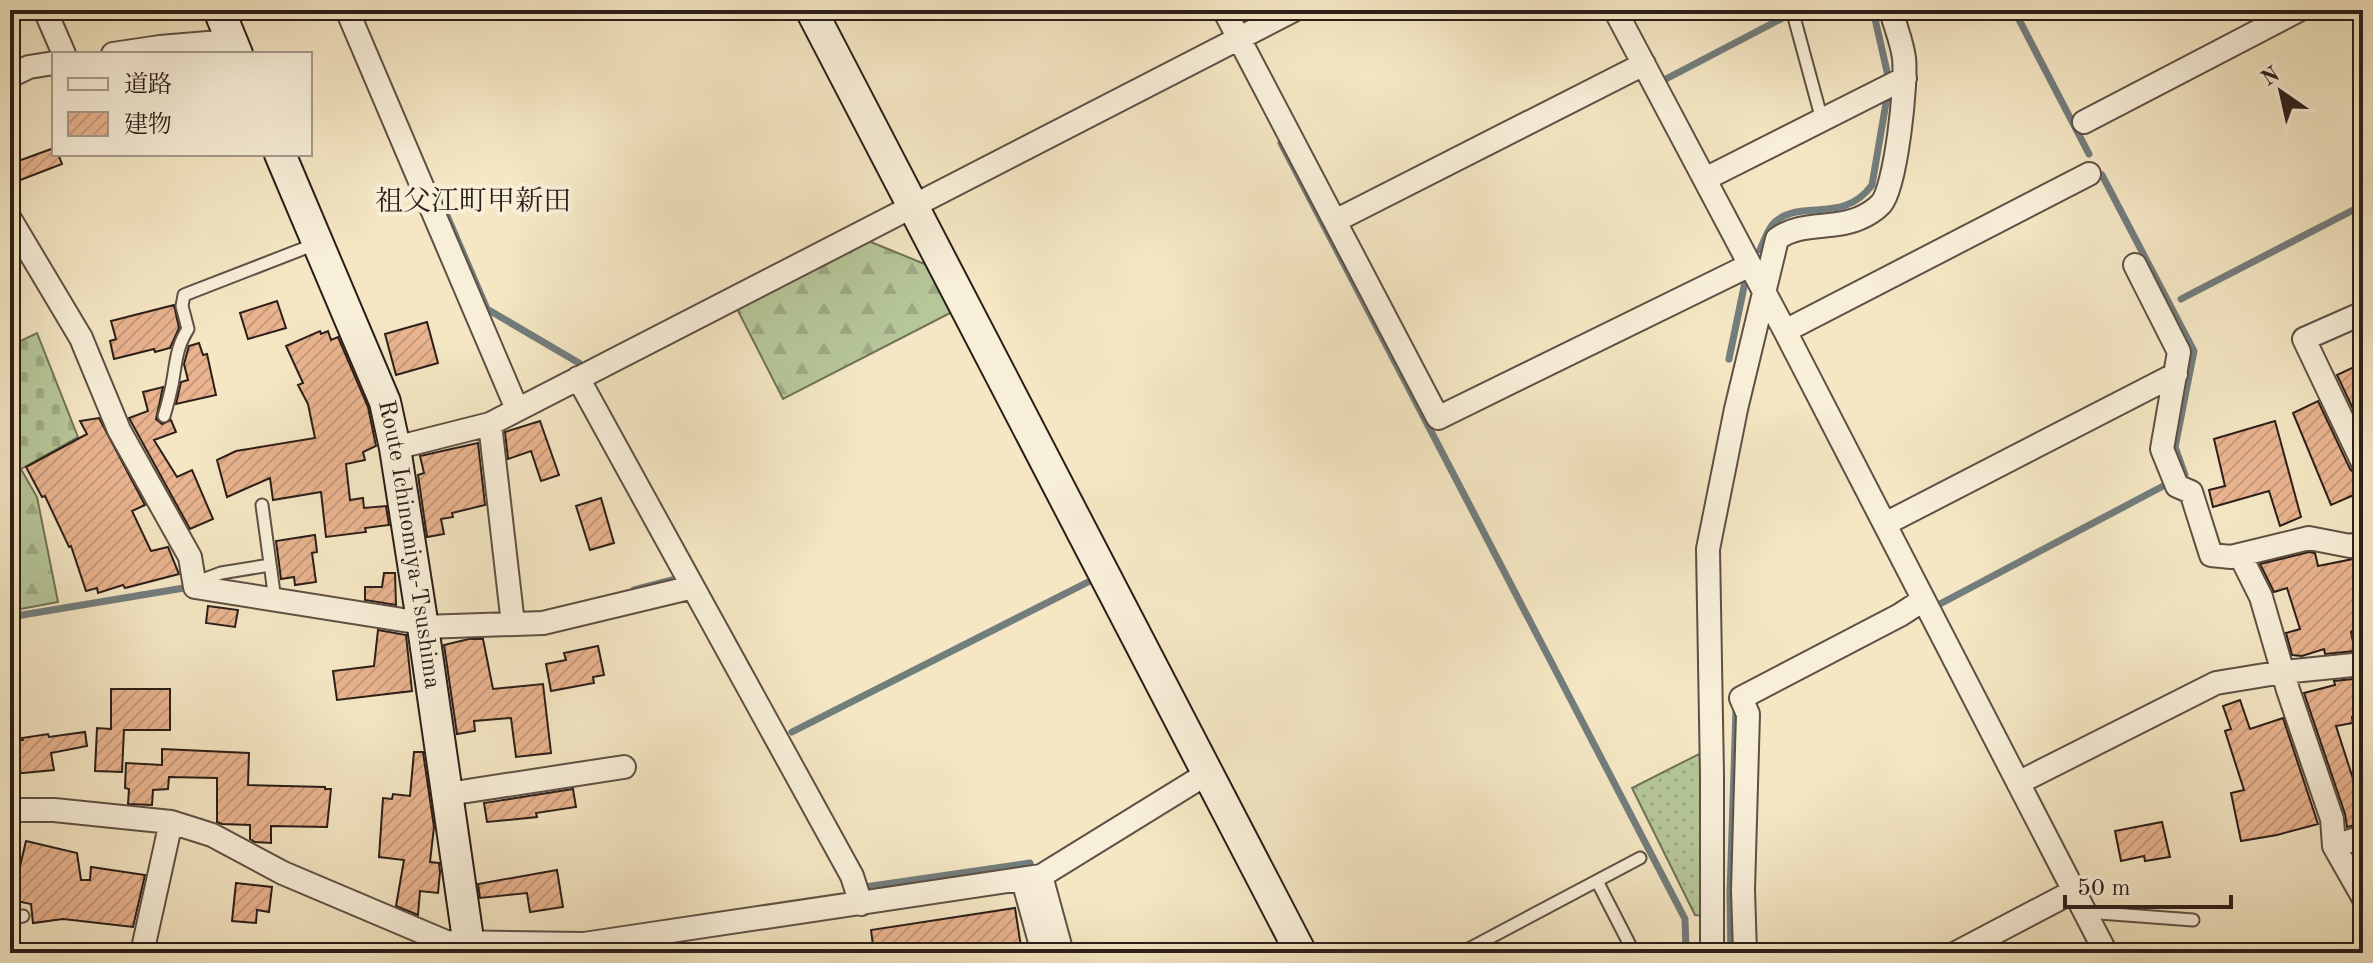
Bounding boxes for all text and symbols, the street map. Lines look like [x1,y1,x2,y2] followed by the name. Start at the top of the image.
[52,52,312,156] legend
[2241,52,2321,132] north arrow
[2258,63,2284,91] text: N
[124,71,172,98] text: 道路
[124,111,172,138] text: 建物
[375,186,571,217] district label: 祖父江町甲新田
[373,398,444,691] street label: Route Ichinomiya-Tsushima
[2065,859,2231,909] scale bar
[2077,877,2131,901] text: 50 m

